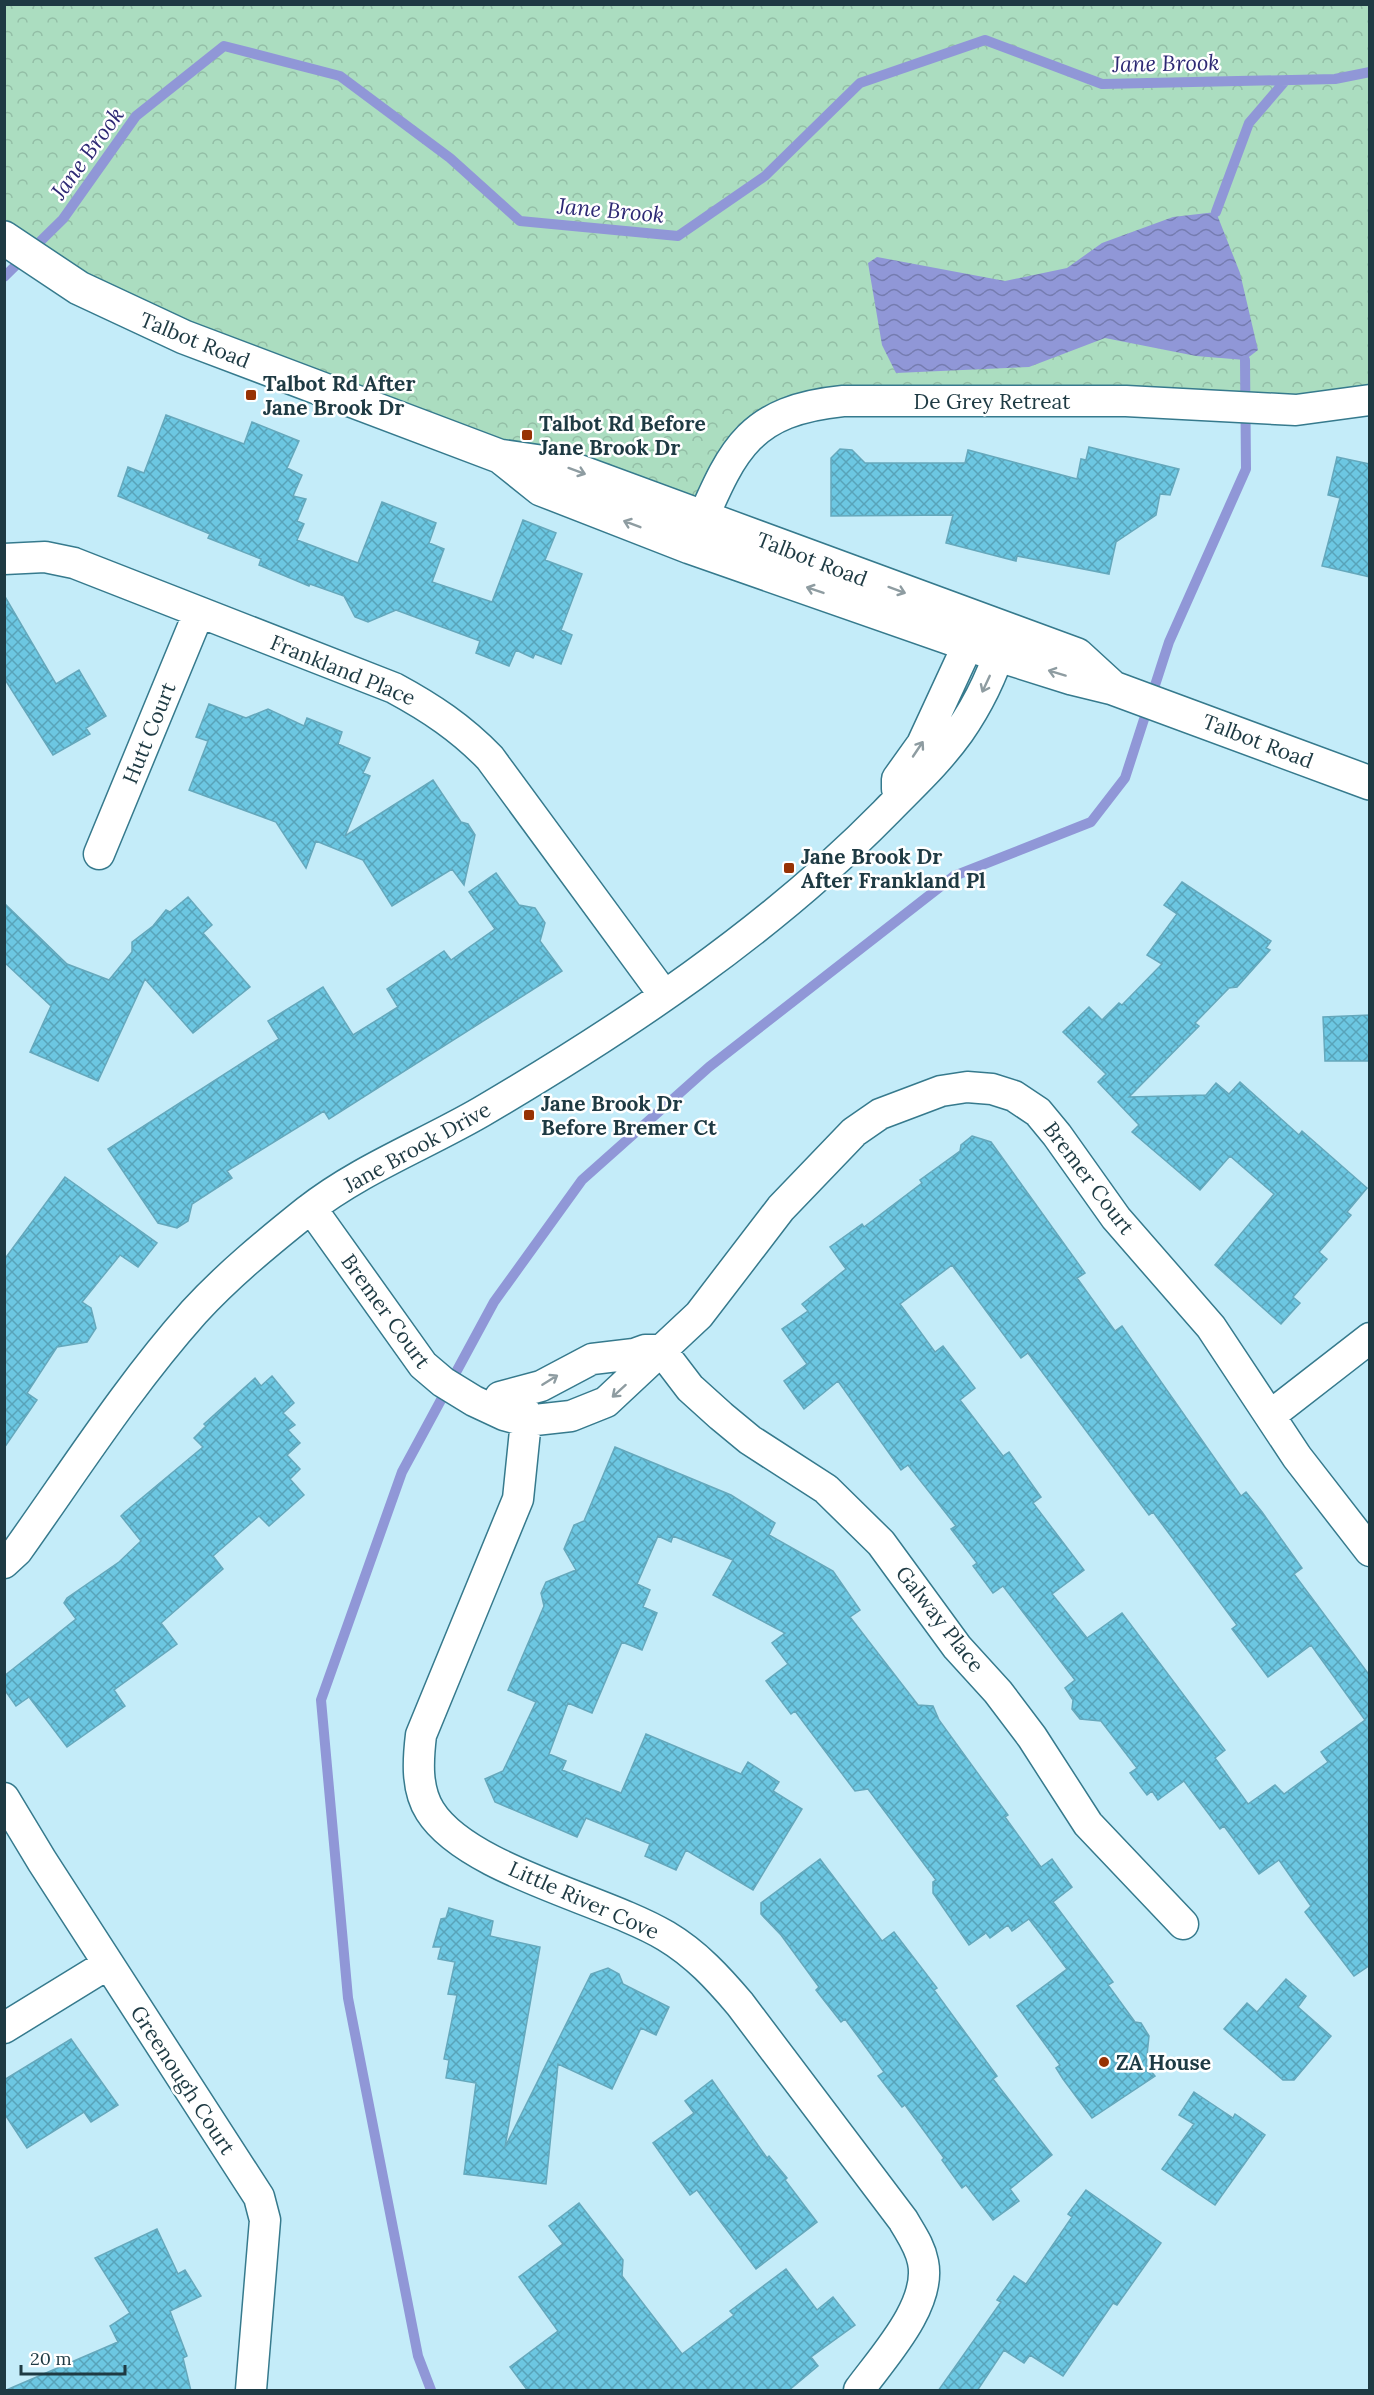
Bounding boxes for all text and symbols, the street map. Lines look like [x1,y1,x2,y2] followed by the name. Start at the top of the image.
[1111,48,1220,78] water label: Jane Brook
[44,101,130,205] water label: Jane Brook
[555,191,666,229] water label: Jane Brook
[136,306,254,374] street label: Talbot Road
[263,370,416,421] place label: Talbot Rd After Jane Brook Dr
[244,388,258,402] marker: Talbot Rd After Jane Brook Dr
[914,388,1071,415] street label: De Grey Retreat
[539,410,706,461] place label: Talbot Rd Before Jane Brook Dr
[520,428,534,442] marker: Talbot Rd Before Jane Brook Dr
[567,466,586,477] one-way arrow
[623,518,642,529] one-way arrow
[753,526,871,592] street label: Talbot Road
[806,584,825,595] one-way arrow
[887,586,906,597] one-way arrow
[267,629,419,711] street label: Frankland Place
[1048,667,1067,678] one-way arrow
[979,674,991,692] one-way arrow
[116,677,182,788] street label: Hutt Court
[1199,708,1317,774] street label: Talbot Road
[912,741,924,758] one-way arrow
[801,843,986,894] place label: Jane Brook Dr After Frankland Pl
[782,861,796,875] marker: Jane Brook Dr After Frankland Pl
[541,1090,717,1141] place label: Jane Brook Dr Before Bremer Ct
[338,1095,495,1199] street label: Jane Brook Drive
[522,1108,536,1122] marker: Jane Brook Dr Before Bremer Ct
[1038,1116,1141,1241] street label: Bremer Court
[335,1249,437,1374] street label: Bremer Court
[541,1374,558,1386] one-way arrow
[612,1384,627,1398] one-way arrow
[890,1560,990,1678] street label: Galway Place
[505,1855,663,1945] street label: Little River Cove
[125,2000,242,2160] street label: Greenough Court
[1116,2049,1211,2076] place label: ZA House
[1097,2055,1111,2069] marker: ZA House
[21,2338,124,2376] scale bar
[30,2347,72,2370] text: 20 m

